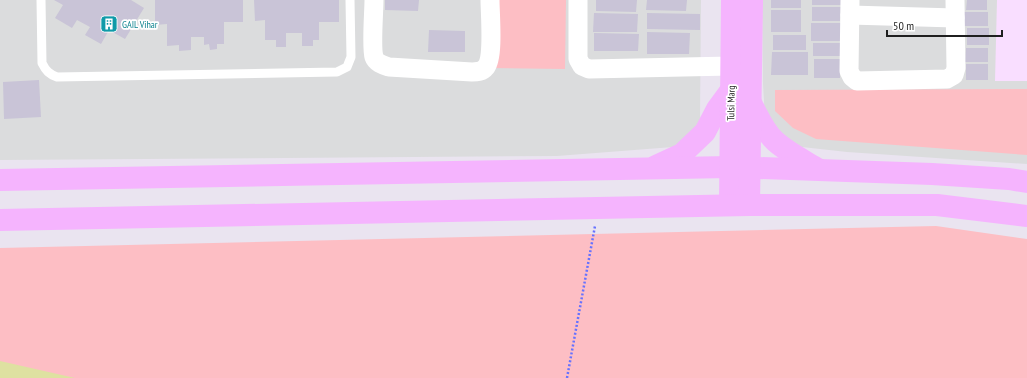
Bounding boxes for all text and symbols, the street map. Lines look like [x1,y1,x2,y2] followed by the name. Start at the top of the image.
[887,12,1002,38] scale bar
[99,14,119,34] building icon: GAIL Vihar
[122,18,158,31] place label: GAIL Vihar
[893,18,914,33] text: 50 m
[724,85,738,121] street label: Tulsi Marg

